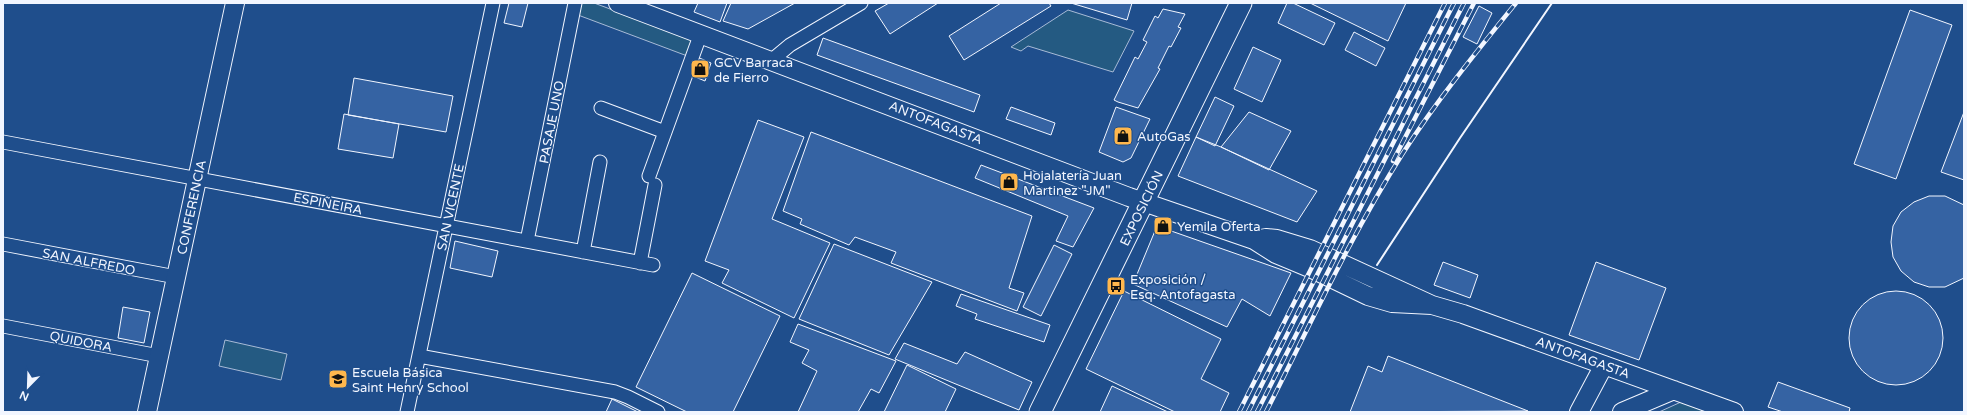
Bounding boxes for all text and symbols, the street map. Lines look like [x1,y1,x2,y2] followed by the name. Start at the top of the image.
[714,55,793,86] place label: GCV Barraca de Fierro
[689,58,711,80] shop icon: GCV Barraca de Fierro
[536,79,568,165] street label: PASAJE UNO
[887,98,985,148] street label: ANTOFAGASTA
[1112,125,1134,147] shop icon: AutoGas
[1137,129,1191,145] place label: AutoGas
[174,158,210,256] street label: CONFERENCIA
[434,162,468,252] street label: SAN VICENTE
[1023,168,1122,199] place label: Hojalatería Juan Martinez "JM"
[1117,168,1167,249] street label: EXPOSICIÓN
[998,171,1020,193] shop icon: Hojalatería Juan Martinez "JM"
[292,189,364,219] street label: ESPIÑEIRA
[1152,215,1174,237] shop icon: Yemila Oferta
[1177,219,1261,235] place label: Yemila Oferta
[41,245,137,279] street label: SAN ALFREDO
[1130,272,1236,303] place label: Exposición / Esq. Antofagasta
[1105,275,1127,297] bus stop icon: Exposición / Esq. Antofagasta
[48,328,114,356] street label: QUIDORA
[1533,334,1632,382] street label: ANTOFAGASTA
[352,365,469,396] place label: Escuela Básica Saint Henry School
[8,367,48,407] north arrow
[327,368,349,390] school or university icon: Escuela Básica Saint Henry School
[18,388,31,403] text: N

